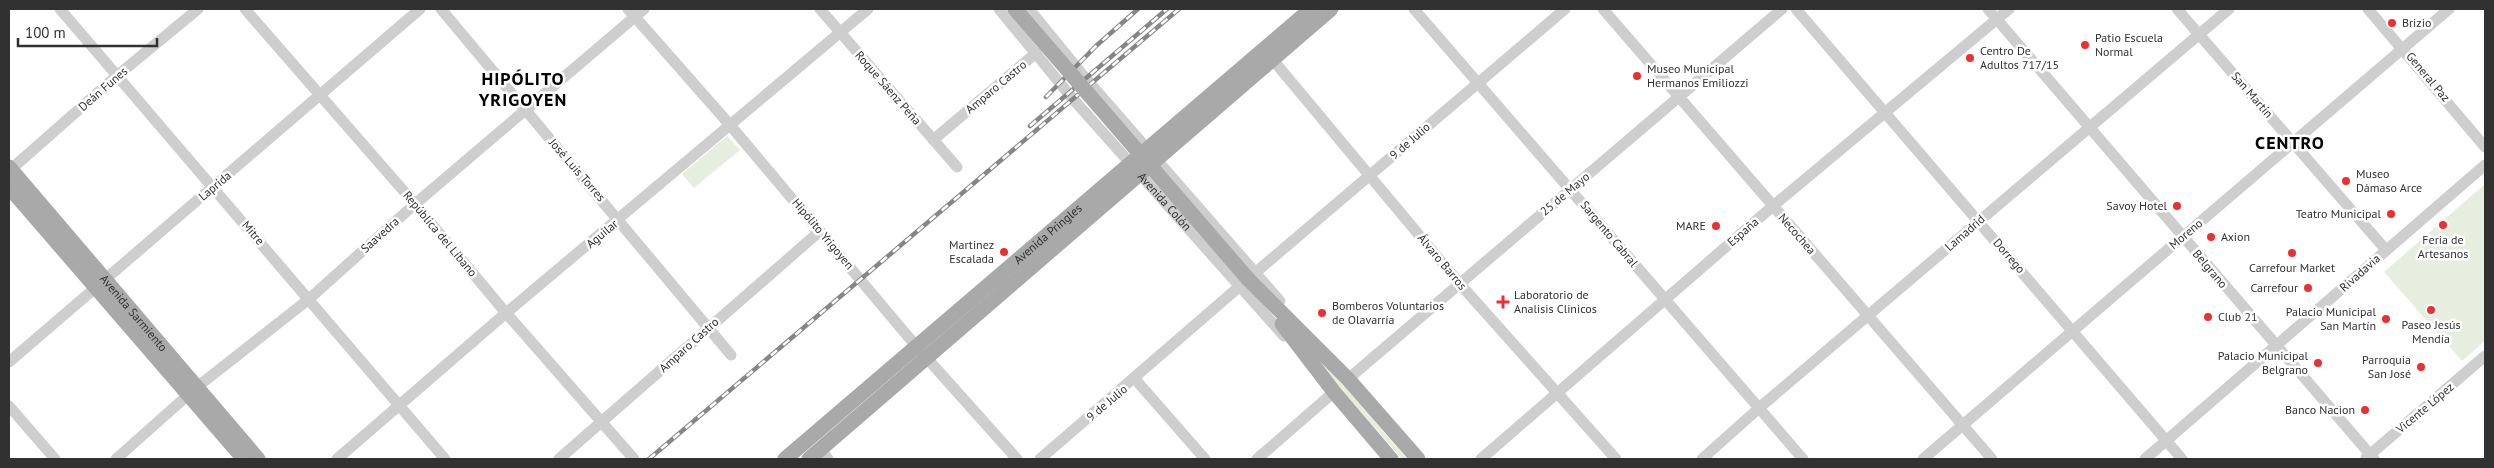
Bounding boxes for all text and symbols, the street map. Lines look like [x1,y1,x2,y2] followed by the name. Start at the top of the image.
[18,15,156,47] scale bar
[2402,15,2431,30] place label: Brizio
[2386,17,2398,29] marker: Brizio
[25,23,66,42] text: 100 m
[2095,30,2163,59] place label: Patio Escuela Normal
[2079,39,2091,51] marker: Patio Escuela Normal
[1980,43,2059,72] place label: Centro De Adultos 717/15
[852,48,925,128] street label: Roque Sáenz Peña
[2403,49,2454,105] street label: General Paz
[1964,52,1976,64] marker: Centro De Adultos 717/15
[962,57,1029,117] street label: Amparo Castro
[1647,61,1749,90] place label: Museo Municipal Hermanos Emiliozzi
[75,63,130,114] street label: Deán Funes
[478,67,567,111] district label: HIPÓLITO YRIGOYEN
[2228,69,2276,121] street label: San Martín
[1631,70,1643,82] marker: Museo Municipal Hermanos Emiliozzi
[1386,119,1433,162] street label: 9 de Julio
[2255,131,2325,154] district label: CENTRO
[545,134,609,204] street label: José Luis Torres
[2356,166,2422,195] place label: Museo Dámaso Arce
[195,168,234,204] street label: Laprida
[1135,169,1195,234] street label: Avenida Colón
[1537,169,1592,218] street label: 25 de Mayo
[2340,175,2352,187] marker: Museo Dámaso Arce
[400,188,481,280] street label: República del Líbano
[789,195,857,272] street label: Hipólito Yrigoyen
[1577,198,1642,270] street label: Sargento Cabral
[2106,198,2167,213] place label: Savoy Hotel
[1010,200,1085,267] street label: Avenida Pringles
[2171,200,2183,212] marker: Savoy Hotel
[2296,206,2381,221] place label: Teatro Municipal
[2385,208,2397,220] marker: Teatro Municipal
[1775,210,1819,257] street label: Necochea
[1942,211,1988,254] street label: Lamadrid
[357,213,402,256] street label: Saavedra
[1724,214,1761,249] street label: España
[2166,215,2205,252] street label: Moreno
[583,216,620,251] street label: Aguilar
[239,218,268,248] street label: Mitre
[1676,218,1706,233] place label: MARE
[2437,219,2449,231] marker: Feria de Artesanos
[1710,220,1722,232] marker: MARE
[2221,229,2250,244] place label: Axion
[1415,231,1470,293] street label: Álvaro Barros
[2205,231,2217,243] marker: Axion
[2418,232,2468,261] place label: Feria de Artesanos
[1990,235,2029,276] street label: Dorrego
[949,237,994,266] place label: Martinez Escalada
[998,246,1010,258] marker: Martinez Escalada
[2190,246,2231,291] street label: Belgrano
[2286,247,2298,259] marker: Carrefour Market
[2336,250,2383,295] street label: Rivadavia
[2249,260,2335,275] place label: Carrefour Market
[97,271,171,354] street label: Avenida Sarmiento
[2250,280,2298,295] place label: Carrefour
[2302,282,2314,294] marker: Carrefour
[1514,287,1597,316] place label: Laboratorio de Analisis Clinicos
[1496,295,1510,309] marker: Laboratorio de Analisis Clinicos
[1332,298,1444,327] place label: Bomberos Voluntarios de Olavarría
[2286,304,2376,333] place label: Palacio Municipal San Martín
[2425,304,2437,316] marker: Paseo Jesús Mendía
[1316,307,1328,319] marker: Bomberos Voluntarios de Olavarría
[2218,309,2258,324] place label: Club 21
[2202,311,2214,323] marker: Club 21
[2380,313,2392,325] marker: Palacio Municipal San Martín
[656,314,722,375] street label: Amparo Castro
[2401,317,2461,346] place label: Paseo Jesús Mendía
[2218,348,2308,377] place label: Palacio Municipal Belgrano
[2362,352,2411,381] place label: Parroquia San José
[2312,357,2324,369] marker: Palacio Municipal Belgrano
[2415,361,2427,373] marker: Parroquia San José
[2392,379,2457,437] street label: Vicente López
[1083,381,1130,424] street label: 9 de Julio
[2285,402,2355,417] place label: Banco Nacion
[2359,404,2371,416] marker: Banco Nacion

